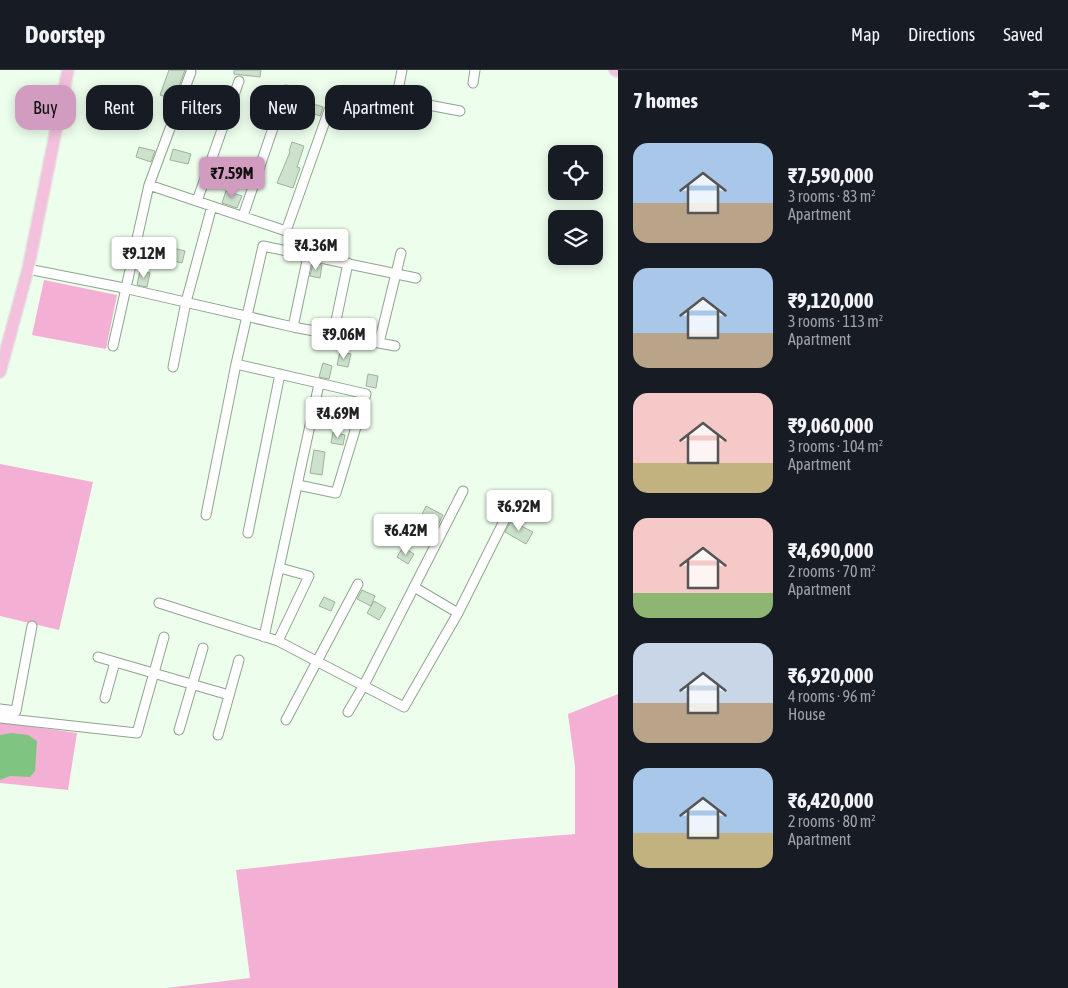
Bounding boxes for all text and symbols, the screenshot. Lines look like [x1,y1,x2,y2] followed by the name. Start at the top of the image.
[25,21,106,48] text: Doorstep
[851,24,880,45] text: Map
[908,24,975,45] text: Directions
[1003,24,1043,45] text: Saved
[15,85,76,130] chip: Buy
[86,85,153,130] chip: Rent
[163,85,240,130] chip: Filters
[250,85,315,130] chip: New
[325,85,432,130] chip: Apartment
[1025,86,1053,114] icon: filters
[633,88,698,112] text: 7 homes
[548,145,603,265] map controls
[548,145,603,200] button: locate
[191,156,273,199] pin: ₹7.59M
[673,163,733,223] icon: home
[788,163,874,187] text: ₹7,590,000
[210,164,254,182] text: ₹7.59M
[788,187,876,205] text: 3 rooms · 83 m²
[788,205,851,223] text: Apartment
[548,210,603,265] button: layers
[275,228,357,271] pin: ₹4.36M
[103,236,185,279] pin: ₹9.12M
[294,236,338,254] text: ₹4.36M
[122,244,166,262] text: ₹9.12M
[673,288,733,348] icon: home
[788,288,874,312] text: ₹9,120,000
[788,312,883,330] text: 3 rooms · 113 m²
[303,318,385,360] pin: ₹9.06M
[322,325,366,343] text: ₹9.06M
[788,330,851,348] text: Apartment
[297,396,379,439] pin: ₹4.69M
[316,404,360,422] text: ₹4.69M
[673,413,733,473] icon: home
[788,413,874,437] text: ₹9,060,000
[788,437,883,455] text: 3 rooms · 104 m²
[788,455,851,473] text: Apartment
[478,490,560,532] pin: ₹6.92M
[497,497,541,515] text: ₹6.92M
[365,514,447,556] pin: ₹6.42M
[384,521,428,539] text: ₹6.42M
[673,538,733,598] icon: home
[788,538,874,562] text: ₹4,690,000
[788,562,876,580] text: 2 rooms · 70 m²
[788,580,851,598] text: Apartment
[673,663,733,723] icon: home
[788,663,874,687] text: ₹6,920,000
[788,687,876,705] text: 4 rooms · 96 m²
[788,705,825,723] text: House
[673,788,733,848] icon: home
[788,788,874,812] text: ₹6,420,000
[788,812,876,830] text: 2 rooms · 80 m²
[788,830,851,848] text: Apartment

